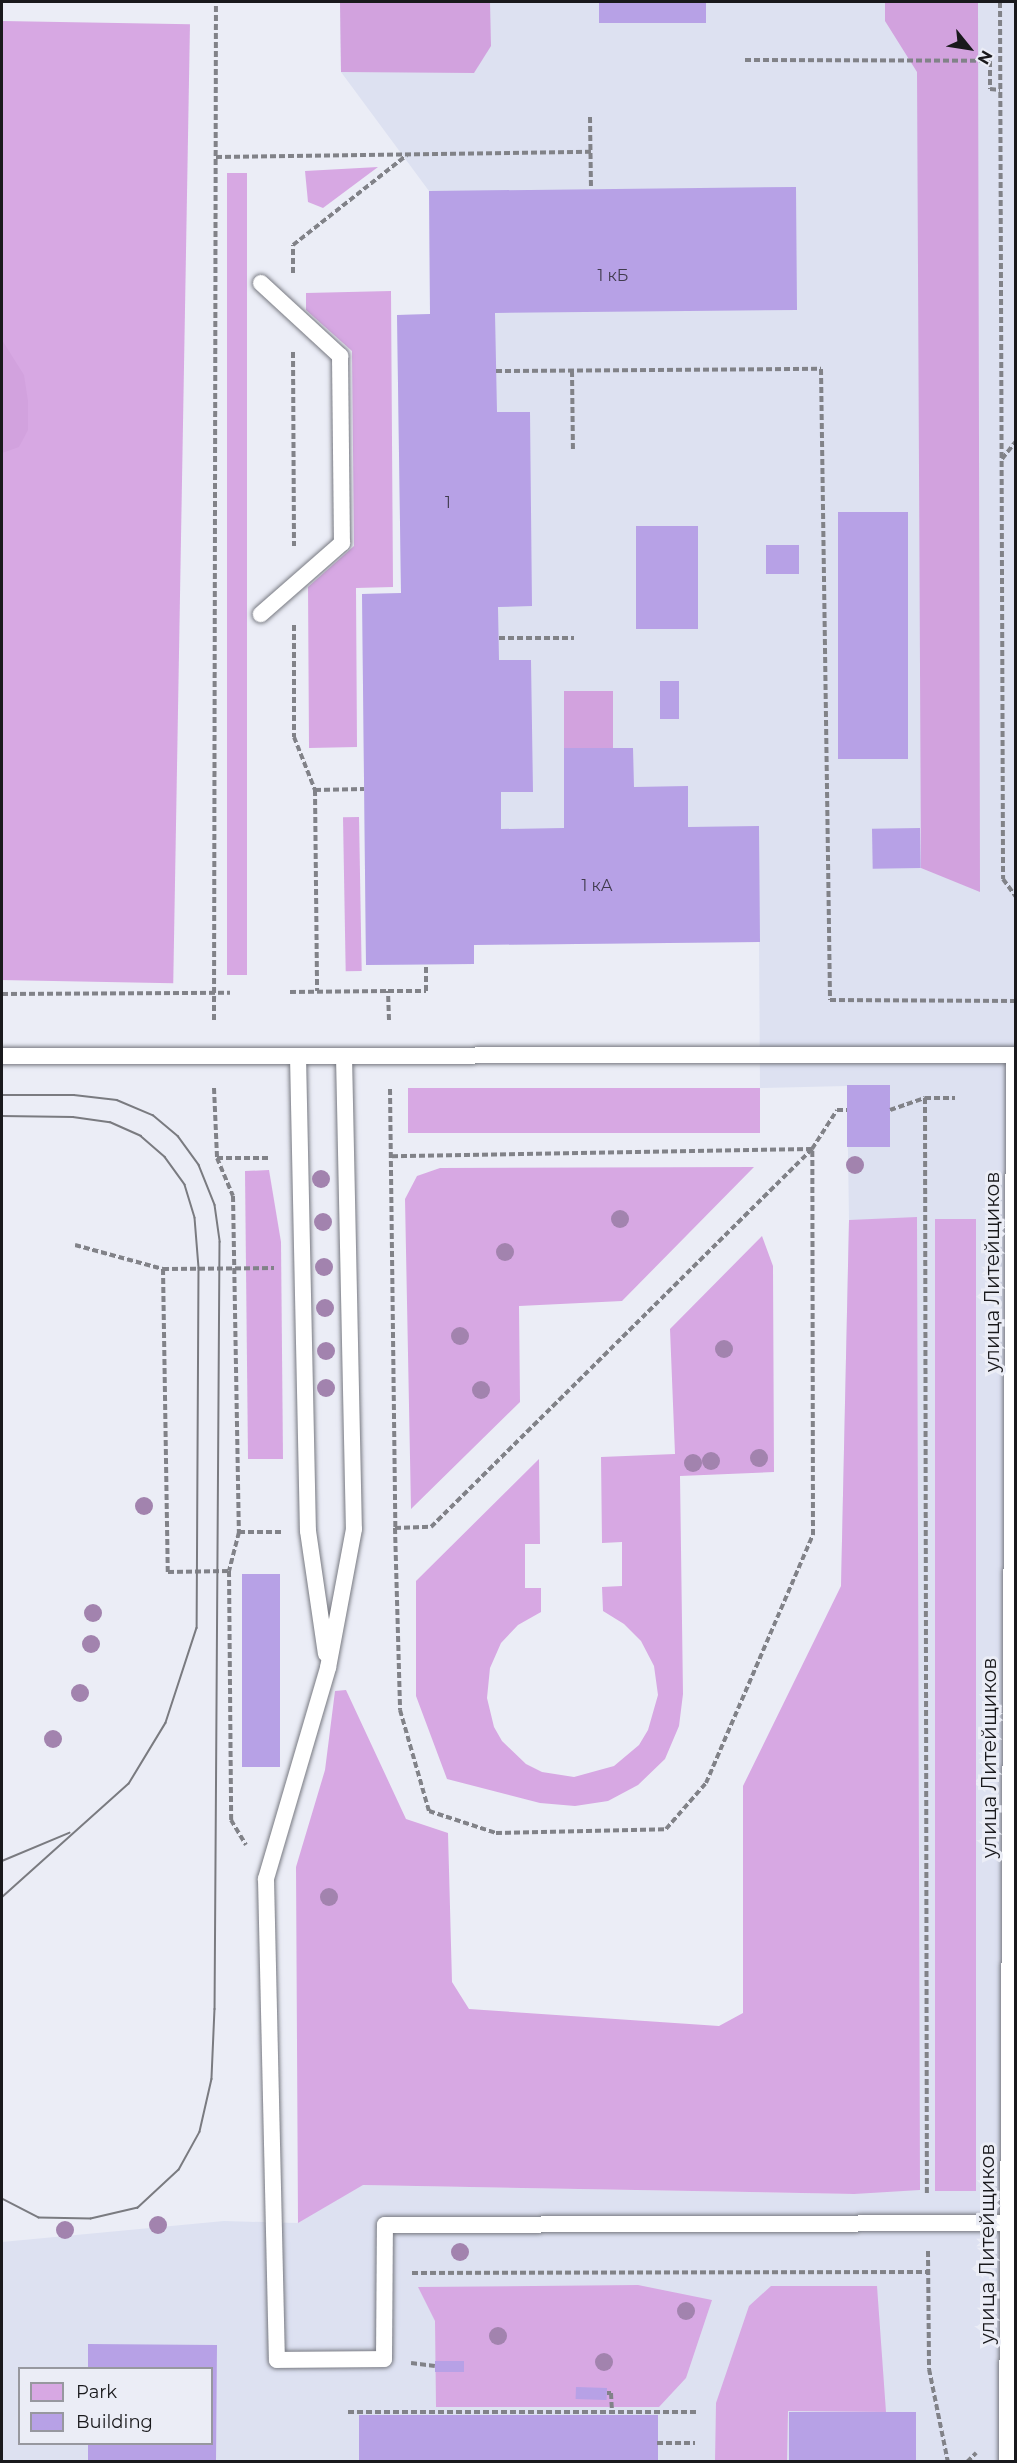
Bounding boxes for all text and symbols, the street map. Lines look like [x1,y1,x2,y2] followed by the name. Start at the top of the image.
[939,18,999,78] north arrow
[974,47,996,68] text: N
[598,266,628,286] house number: 1 кБ
[445,493,451,513] house number: 1
[581,876,613,896] house number: 1 кА
[980,1172,1004,1372] street label: улица Литейщиков
[977,1658,1001,1858] street label: улица Литейщиков
[975,2144,999,2344] street label: улица Литейщиков
[18,2367,213,2445] legend
[76,2381,117,2403] text: Park
[76,2411,153,2433] text: Building

